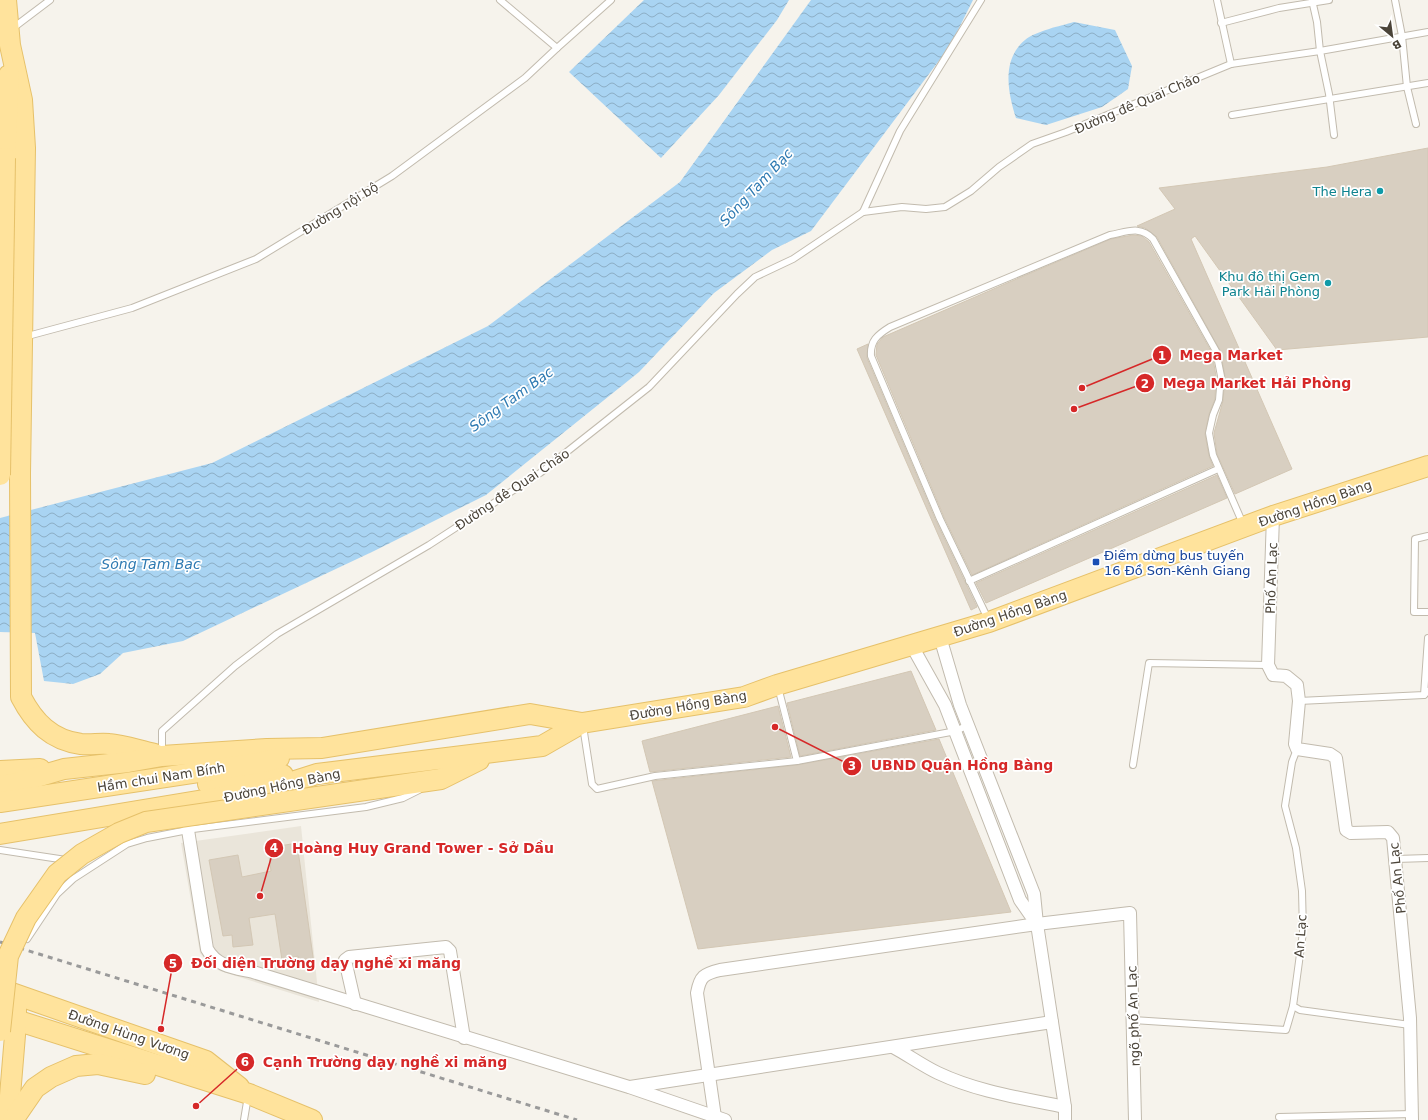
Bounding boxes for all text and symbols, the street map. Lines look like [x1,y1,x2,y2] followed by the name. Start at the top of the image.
[1372,16,1412,56] north arrow
[1390,37,1403,52] text: B
[1072,70,1202,137] street label: Đường đê Quai Chảo
[716,145,796,229] water label: Sông Tam Bạc
[299,179,381,238] street label: Đường nội bộ
[1312,184,1372,199] place label: The Hera
[1375,186,1385,196] marker: The Hera
[1219,269,1320,299] place label: Khu đô thị Gem Park Hải Phòng
[1323,278,1333,288] marker: Khu đô thị Gem Park Hải Phòng
[1152,342,1291,368] callout: Mega Market
[1179,347,1283,363] text: Mega Market
[1158,349,1166,363] text: 1
[466,363,556,435] water label: Sông Tam Bạc
[1135,370,1360,396] callout: Mega Market Hải Phòng
[1163,375,1351,391] text: Mega Market Hải Phòng
[1141,377,1149,391] text: 2
[452,446,572,533] street label: Đường đê Quai Chảo
[1257,477,1374,530] street label: Đường Hồng Bàng
[1263,542,1280,614] street label: Phố An Lạc
[1104,548,1251,578] place label: Điểm dừng bus tuyến 16 Đồ Sơn-Kênh Giang
[101,556,201,572] water label: Sông Tam Bạc
[1091,557,1101,567] marker: Điểm dừng bus tuyến 16 Đồ Sơn-Kênh Giang
[952,587,1069,640] street label: Đường Hồng Bàng
[628,688,748,723] street label: Đường Hồng Bàng
[842,753,1061,779] callout: UBND Quận Hồng Bàng
[871,757,1053,773] text: UBND Quận Hồng Bàng
[848,759,856,773] text: 3
[96,760,226,795] street label: Hầm chui Nam Bính
[223,766,342,805] street label: Đường Hồng Bàng
[264,835,562,861] callout: Hoàng Huy Grand Tower - Sở Dầu
[292,840,554,856] text: Hoàng Huy Grand Tower - Sở Dầu
[270,841,278,855] text: 4
[1386,841,1409,914] street label: Phố An Lạc
[1291,914,1310,958] street label: An Lạc
[163,950,469,976] callout: Đối diện Trường dạy nghề xi măng
[191,955,461,971] text: Đối diện Trường dạy nghề xi măng
[169,957,177,971] text: 5
[1124,965,1143,1067] street label: ngõ phố An Lạc
[66,1007,191,1062] street label: Đường Hùng Vương
[235,1049,515,1075] callout: Cạnh Trường dạy nghề xi măng
[263,1054,507,1070] text: Cạnh Trường dạy nghề xi măng
[241,1055,249,1069] text: 6

